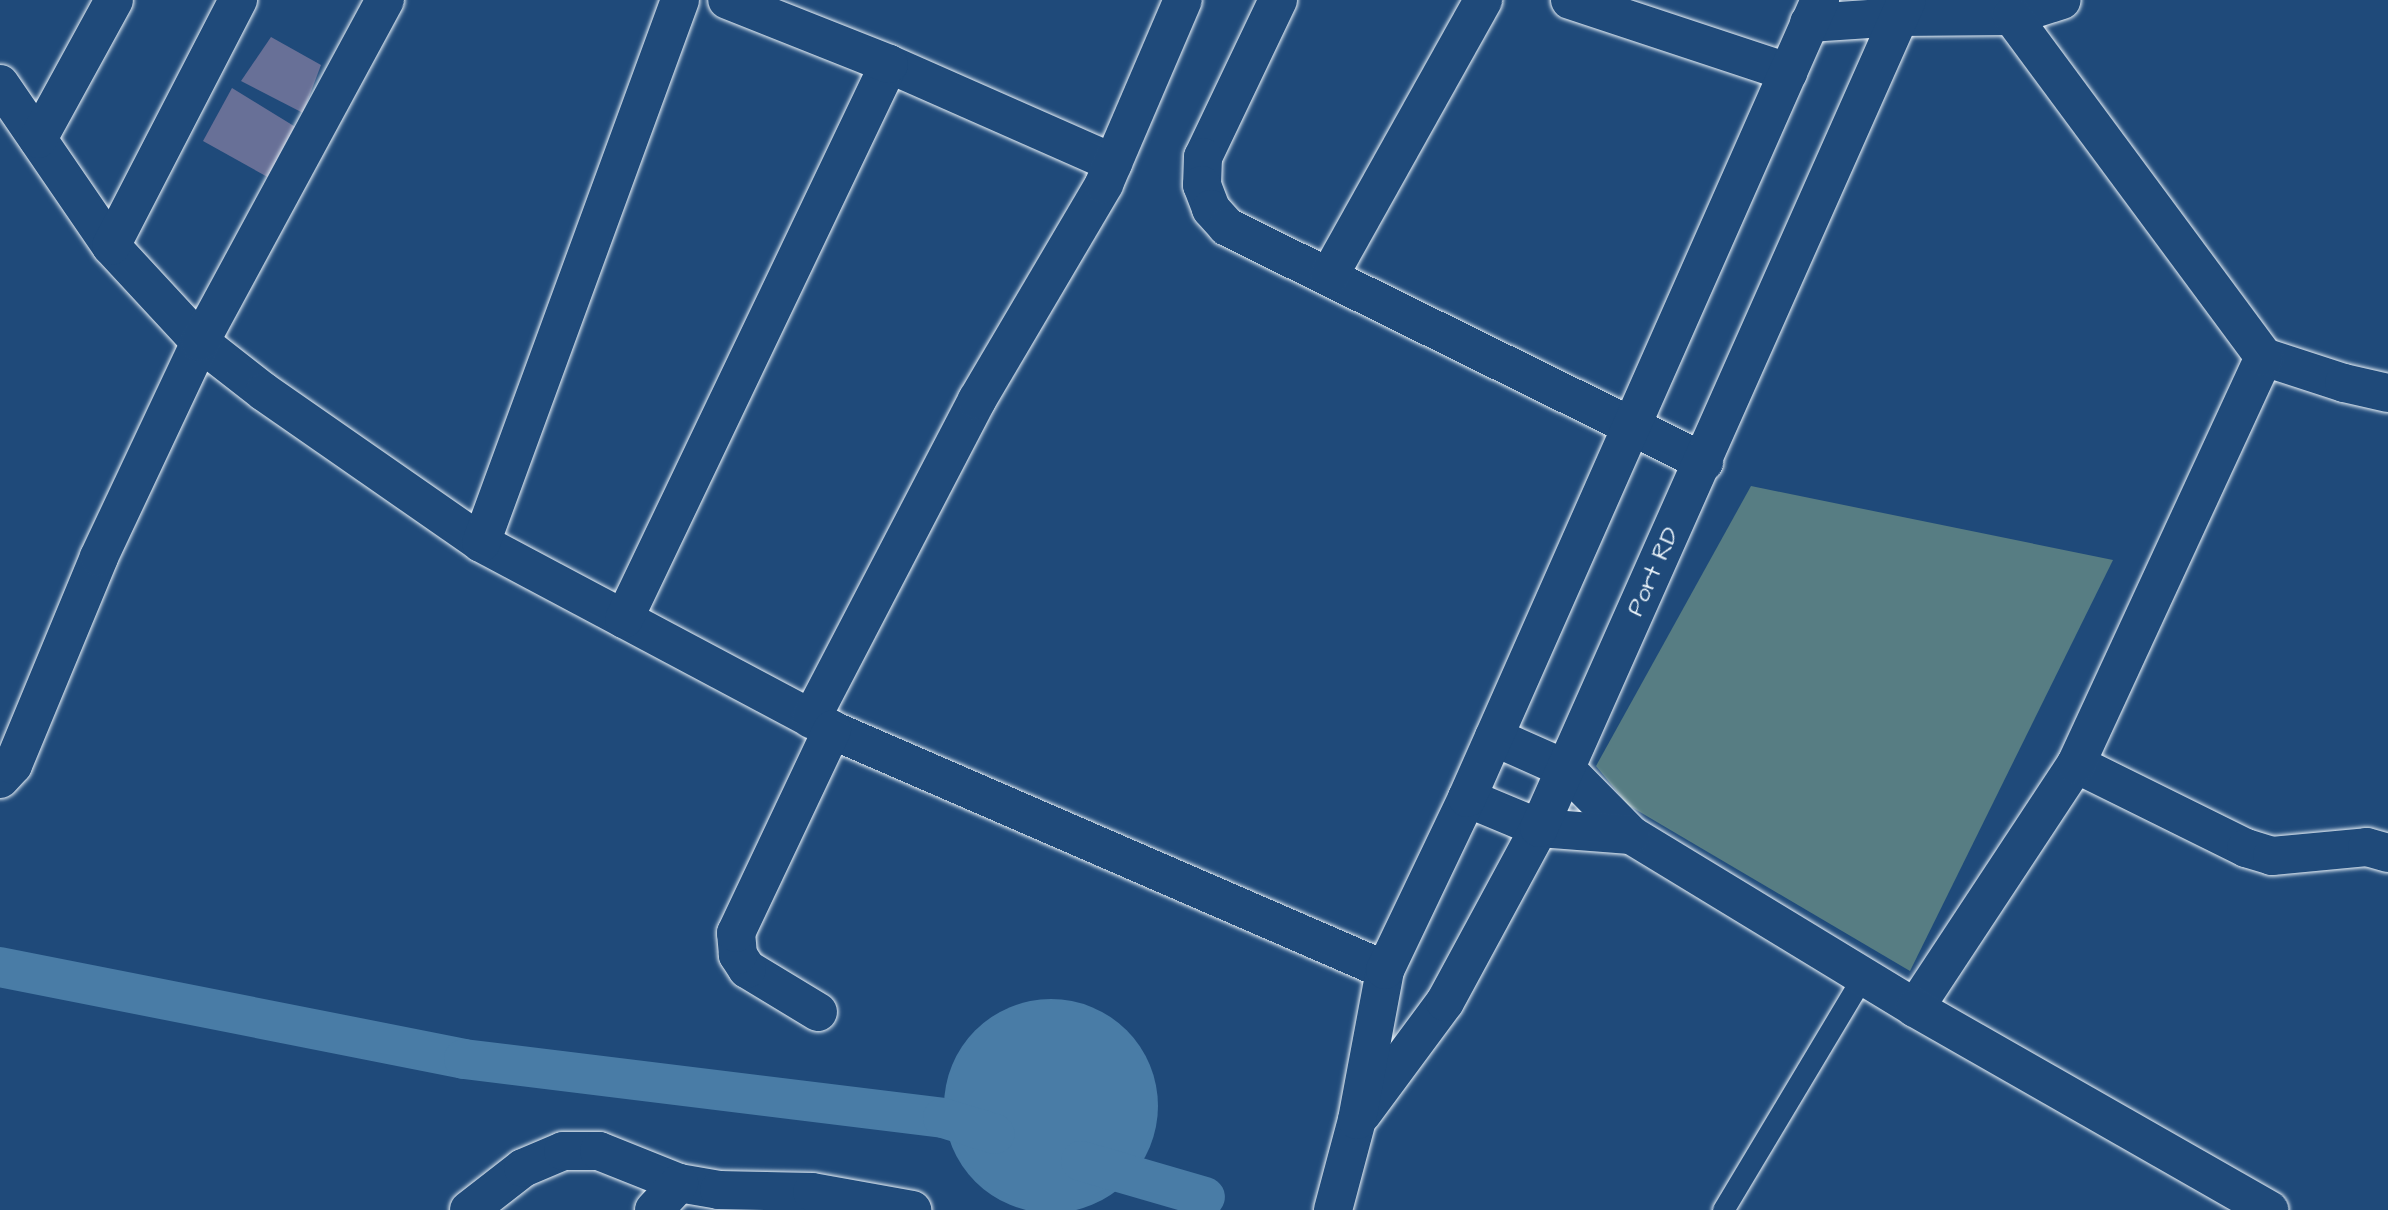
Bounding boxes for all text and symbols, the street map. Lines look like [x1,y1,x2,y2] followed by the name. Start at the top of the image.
[1622,523,1686,621] street label: Port RD

